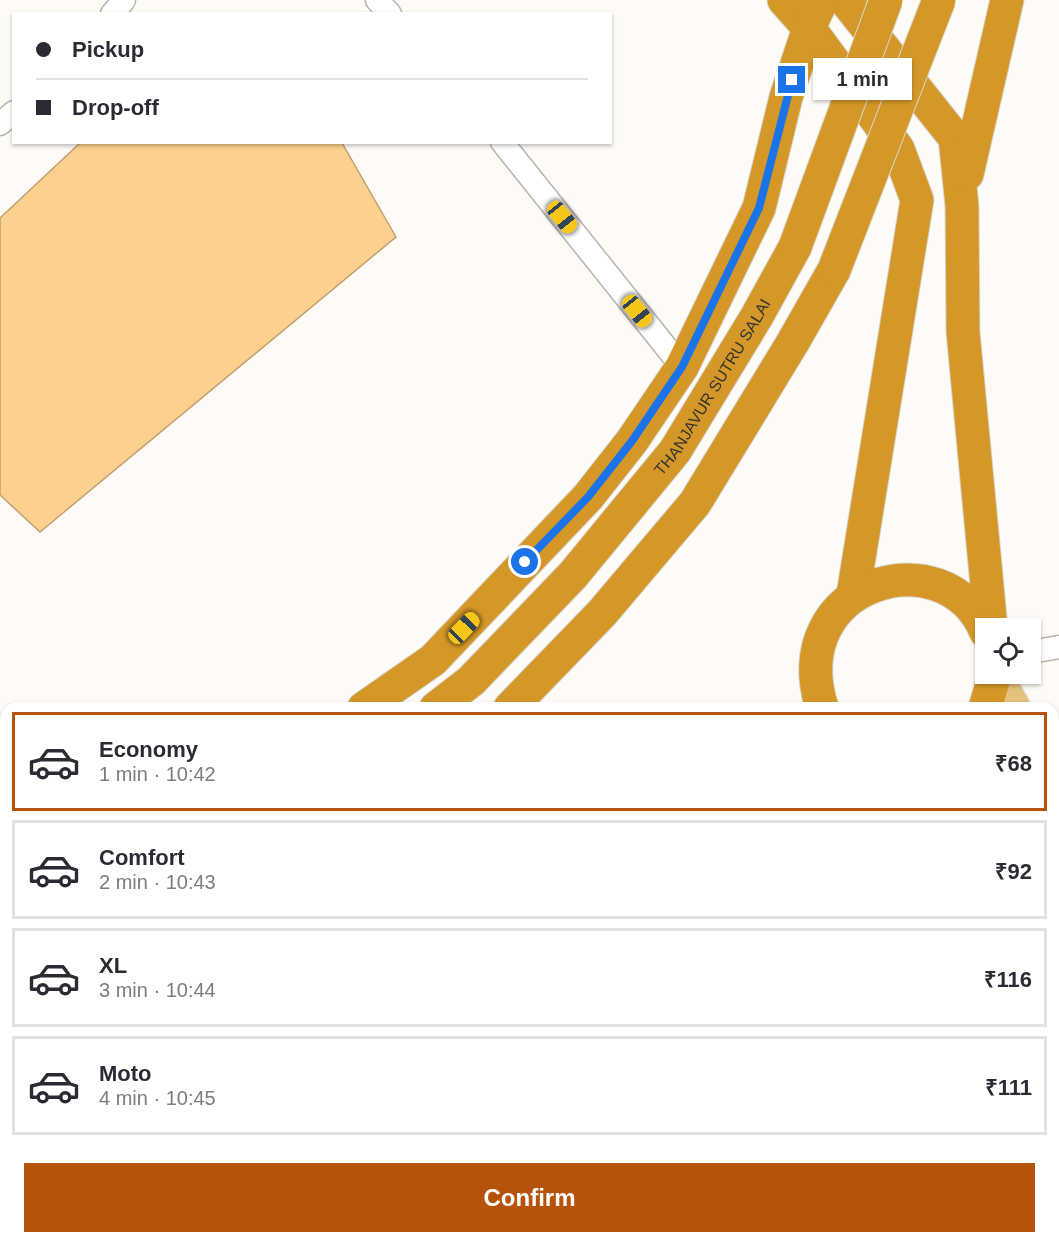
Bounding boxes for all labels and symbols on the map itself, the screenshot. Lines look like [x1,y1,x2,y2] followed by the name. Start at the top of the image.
[813,59,912,101] callout: 1 min
[778,66,805,93] route end
[544,197,580,237] car
[619,291,655,331] car
[651,296,773,478] street label: THANJAVUR SUTRU SALAI
[511,548,538,575] route start
[445,609,483,647] car

